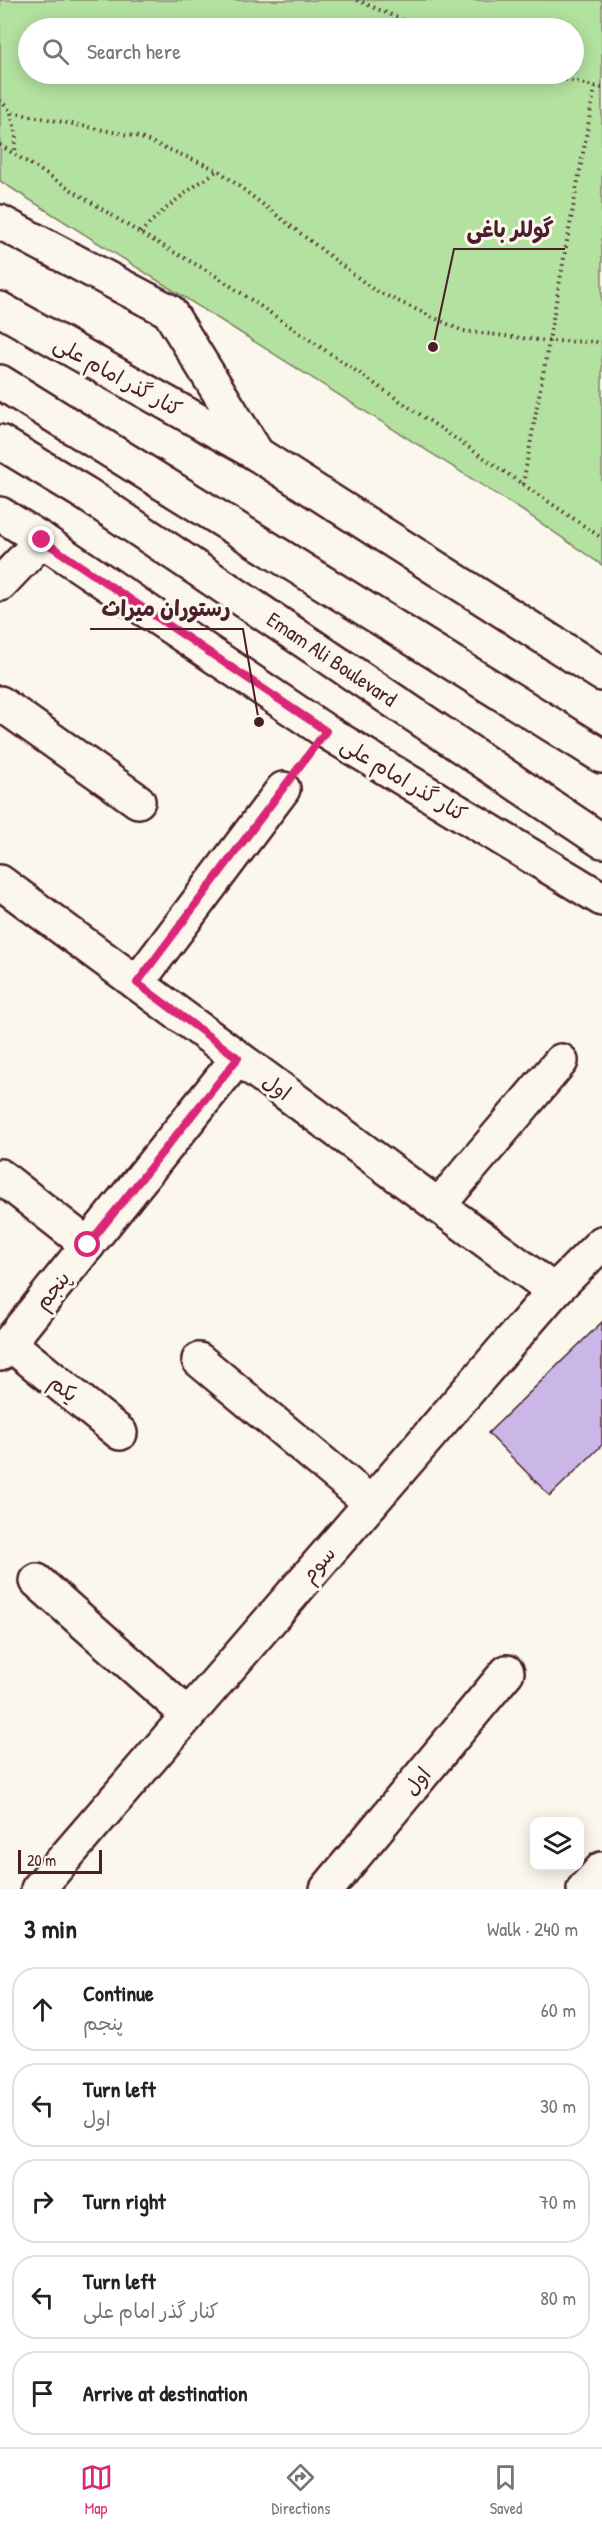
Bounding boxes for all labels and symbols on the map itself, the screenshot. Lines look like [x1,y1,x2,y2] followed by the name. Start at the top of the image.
[454,209,565,249] callout: گوللر باغی
[466,214,554,244] text: گوللر باغی
[48,329,187,425] street label: کنار گذر امام علی
[28,526,54,552] route end
[90,589,243,629] callout: رستوران میراث
[102,593,230,623] text: رستوران میراث
[261,605,403,713] street label: Emam Ali Boulevard
[335,730,472,830] street label: کنار گذر امام علی
[257,1067,297,1107] street label: اول
[74,1231,100,1257] route start
[27,1264,78,1317] street label: پنجم
[42,1367,85,1410] street label: یکم
[294,1539,344,1590] street label: سوم
[397,1761,437,1801] street label: اول
[18,1847,102,1874] scale bar

